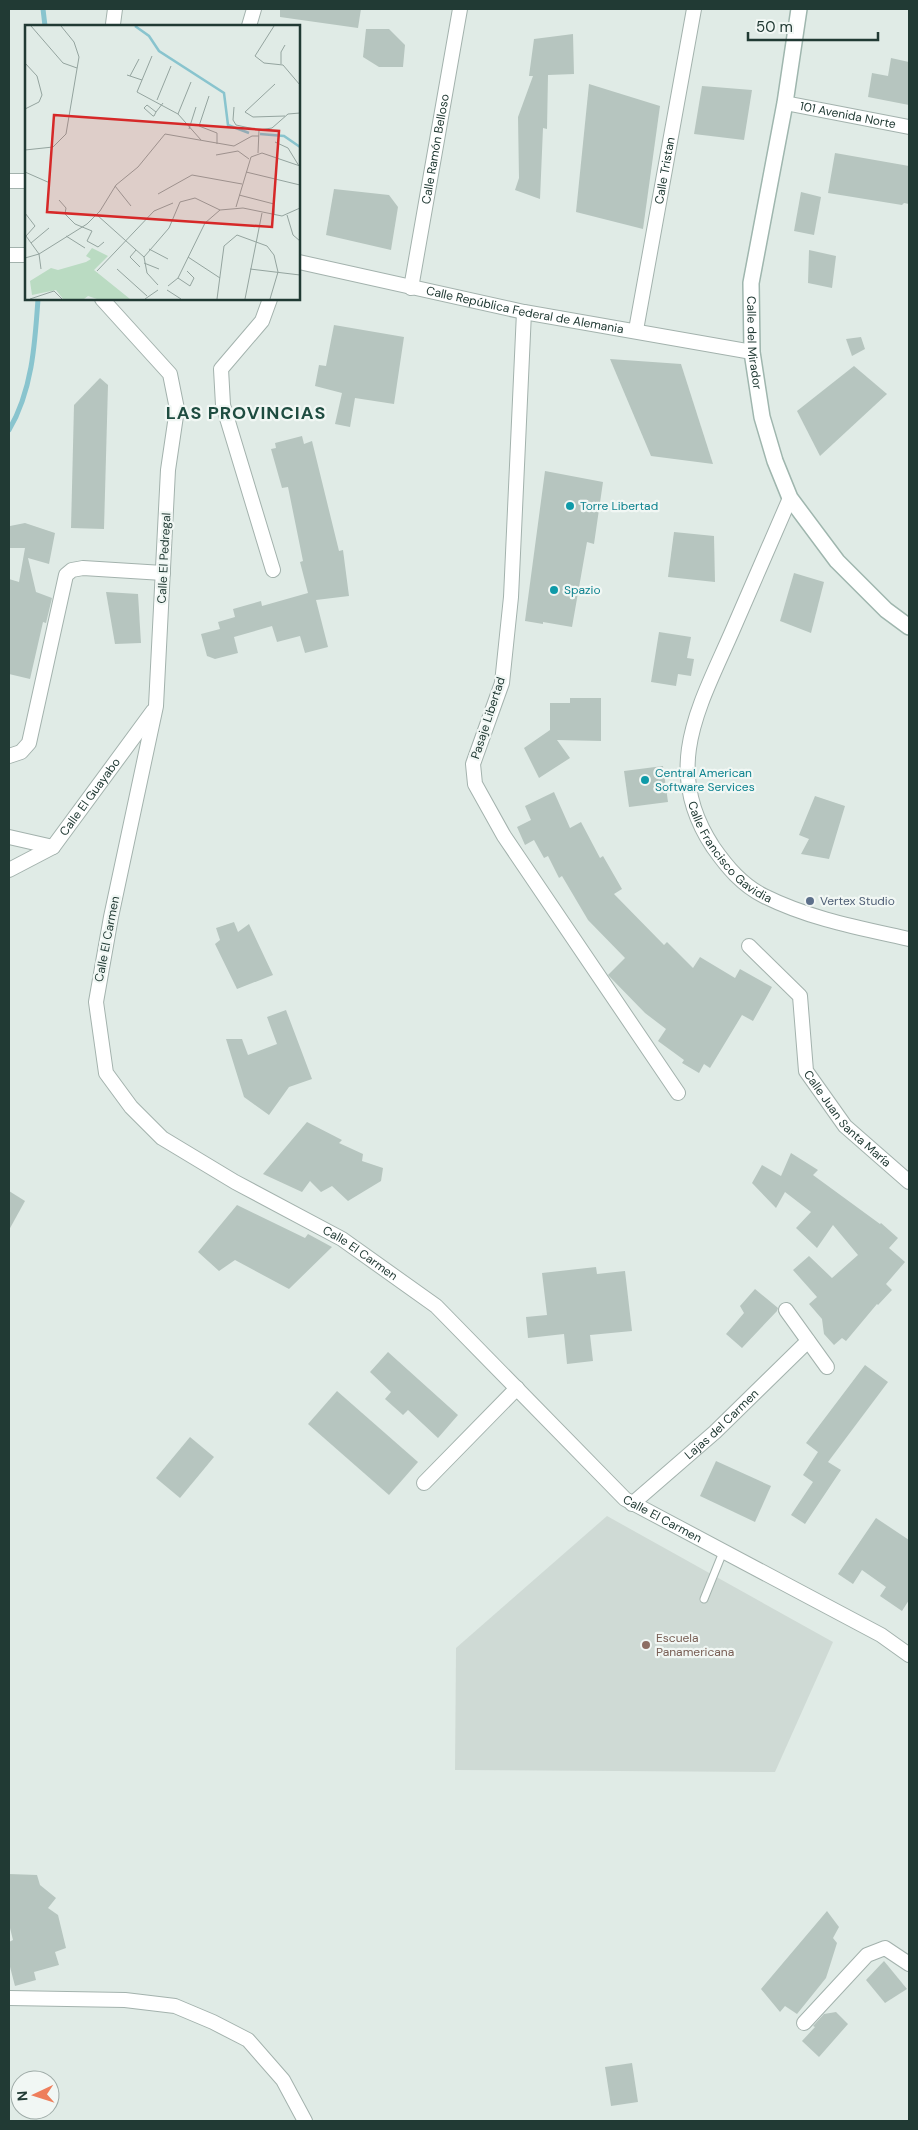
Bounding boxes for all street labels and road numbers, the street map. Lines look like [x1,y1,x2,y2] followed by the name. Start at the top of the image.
[418,93,453,206] street label: Calle Ramón Belloso
[798,98,897,132] street label: 101 Avenida Norte
[651,136,679,205] street label: Calle Tristan
[425,282,625,337] street label: Calle República Federal de Alemania
[743,296,766,391] street label: Calle del Mirador
[154,512,174,604] street label: Calle El Pedregal
[467,675,509,761] street label: Pasaje Libertad
[56,755,124,839] street label: Calle El Guayabo
[684,799,775,907] street label: Calle Francisco Gavidia
[91,895,123,983] street label: Calle El Carmen
[800,1067,894,1171] street label: Calle Juan Santa María
[320,1222,401,1284] street label: Calle El Carmen
[681,1386,762,1463] street label: Lajas del Carmen
[620,1491,705,1546] street label: Calle El Carmen

